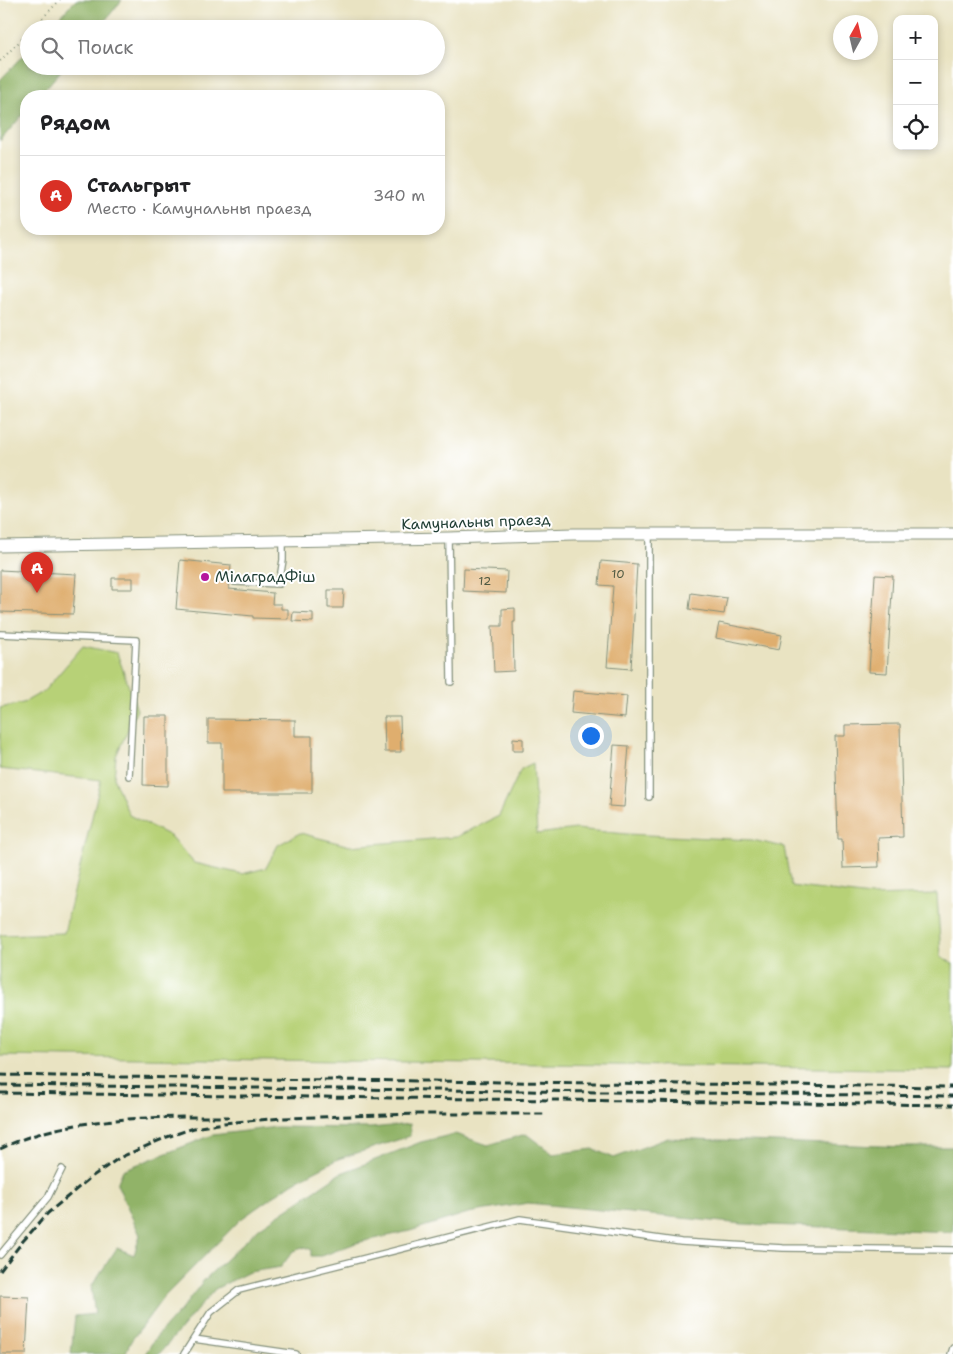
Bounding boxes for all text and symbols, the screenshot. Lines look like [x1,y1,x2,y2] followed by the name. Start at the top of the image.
[833,15,878,60] north arrow
[893,15,938,150] map controls
[893,15,938,60] button: +
[20,20,445,75] search box
[38,34,66,62] icon: search
[78,35,133,60] text: Поиск
[893,60,938,105] button: −
[893,105,938,150] button: locate
[40,109,110,137] text: Рядом
[87,173,191,198] text: Стальгрыт
[50,185,62,206] text: A
[373,185,425,206] text: 340 m
[87,198,311,219] text: Место · Камунальны праезд
[401,509,552,535] street label: Камунальны праезд
[21,552,53,593] pin: A
[611,566,625,582] house number: 10
[215,567,315,587] place label: МілаградФіш
[199,571,211,583] marker: МілаградФіш
[479,573,491,589] house number: 12
[578,723,604,749] your location

